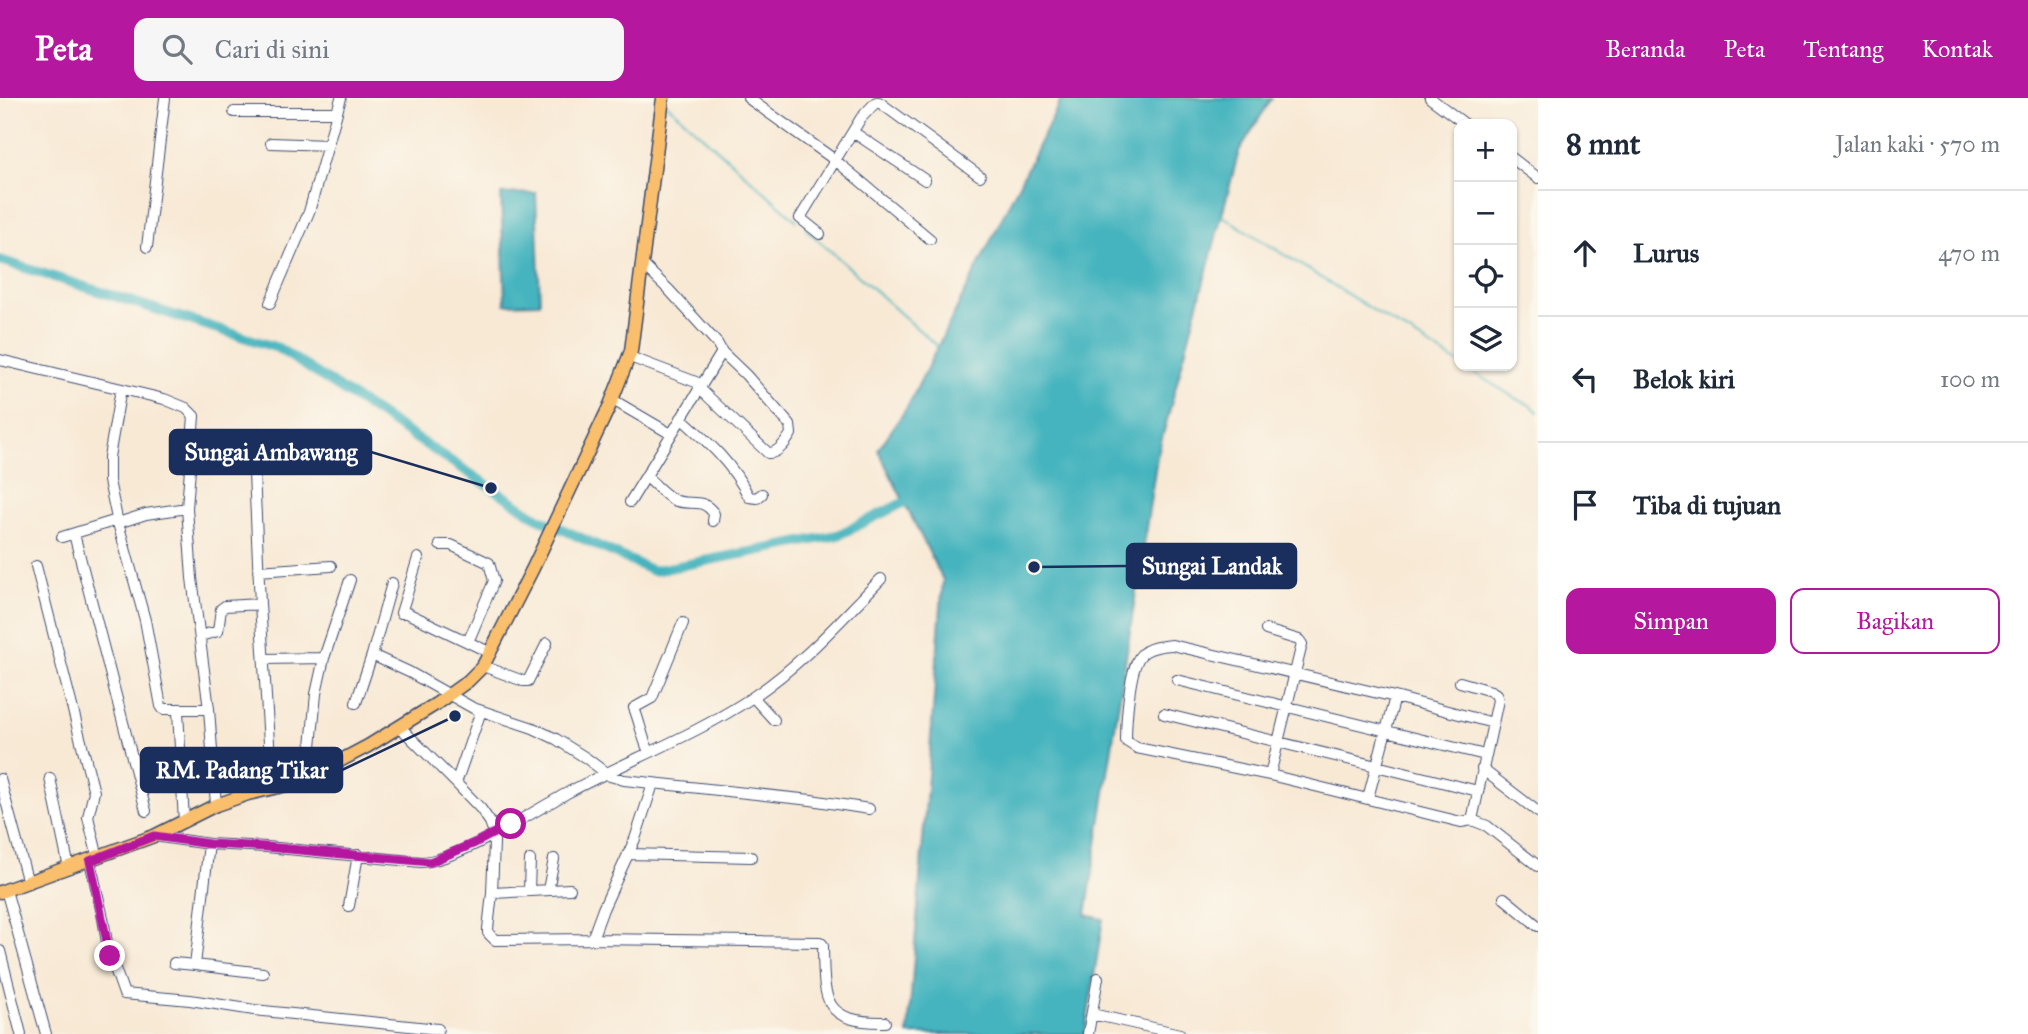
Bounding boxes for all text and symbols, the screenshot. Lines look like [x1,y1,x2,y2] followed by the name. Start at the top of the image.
[134,18,624,81] search box
[35,29,92,69] text: Peta
[158,30,196,68] icon: search
[214,33,329,65] text: Cari di sini
[1605,34,1685,64] text: Beranda
[1723,34,1765,64] text: Peta
[1803,34,1883,64] text: Tentang
[1921,34,1993,64] text: Kontak
[1454,119,1517,371] map controls
[1454,119,1517,182] button: +
[1566,126,1640,162] text: 8 mnt
[1835,130,2000,158] text: Jalan kaki · 570 m
[1454,182,1517,245] button: −
[1566,234,1604,272] icon: ahead
[1633,237,1699,269] text: Lurus
[1938,239,2000,267] text: 470 m
[1454,245,1517,308] button: locate
[1454,308,1517,371] button: layers
[1566,360,1604,398] icon: left
[1633,363,1735,395] text: Belok kiri
[1940,365,2000,393] text: 100 m
[170,430,371,474] callout: Sungai Ambawang
[185,438,359,467] text: Sungai Ambawang
[1566,486,1604,524] icon: arrive
[1633,489,1781,521] text: Tiba di tujuan
[1127,544,1296,588] callout: Sungai Landak
[1142,552,1284,581] text: Sungai Landak
[1566,588,1776,654] button: Simpan
[1790,588,2000,654] button: Bagikan
[141,748,342,792] callout: RM. Padang Tikar
[156,756,329,785] text: RM. Padang Tikar
[495,808,526,839] route start
[94,940,125,971] route end

